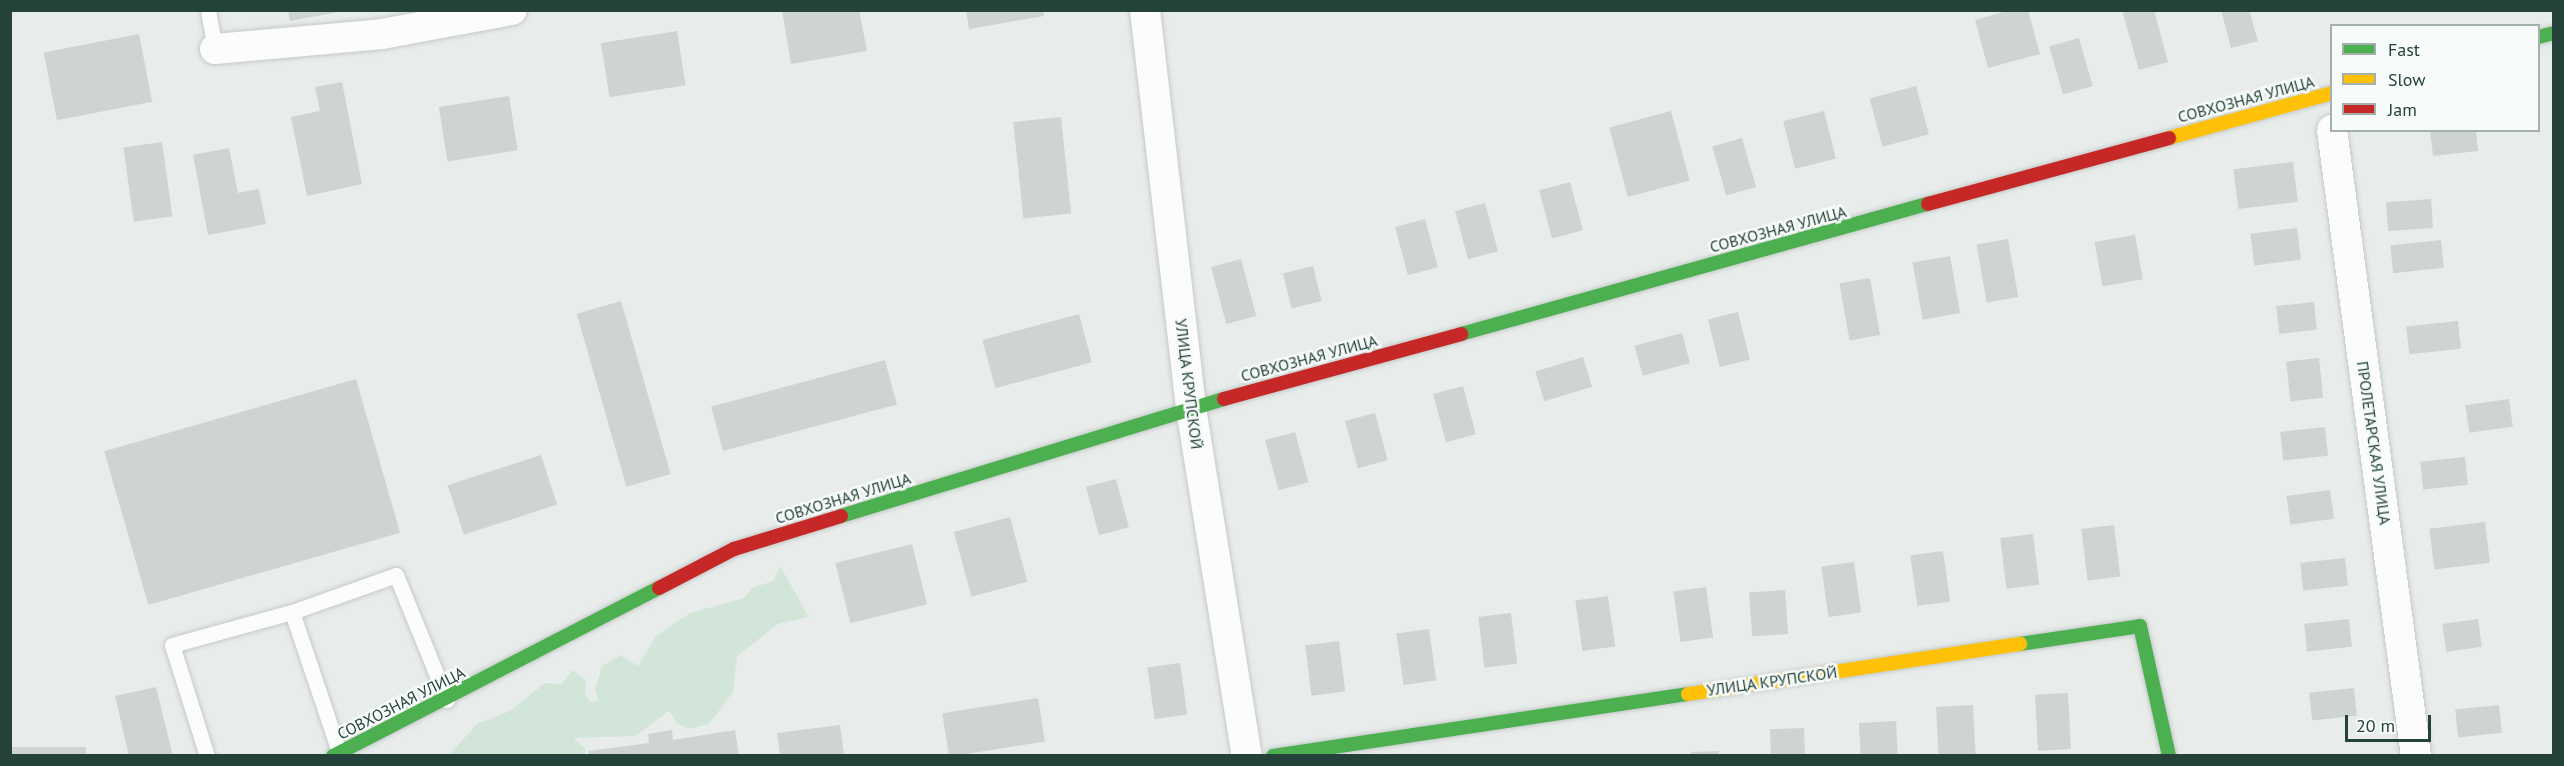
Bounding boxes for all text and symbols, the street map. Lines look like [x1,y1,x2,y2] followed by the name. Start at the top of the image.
[2330,24,2540,132] legend
[2388,38,2420,61] text: Fast
[2388,68,2426,91] text: Slow
[2175,71,2317,127] street label: СОВХОЗНАЯ УЛИЦА
[2388,98,2417,121] text: Jam
[1707,201,1849,257] street label: СОВХОЗНАЯ УЛИЦА
[1171,317,1207,451] street label: УЛИЦА КРУПСКОЙ
[1238,330,1380,386] street label: СОВХОЗНАЯ УЛИЦА
[2353,360,2395,526] street label: ПРОЛЕТАРСКАЯ УЛИЦА
[773,468,913,528] street label: СОВХОЗНАЯ УЛИЦА
[334,662,468,744] street label: СОВХОЗНАЯ УЛИЦА
[1705,662,1839,700] street label: УЛИЦА КРУПСКОЙ
[2348,703,2434,741] scale bar
[2356,714,2395,737] text: 20 m

